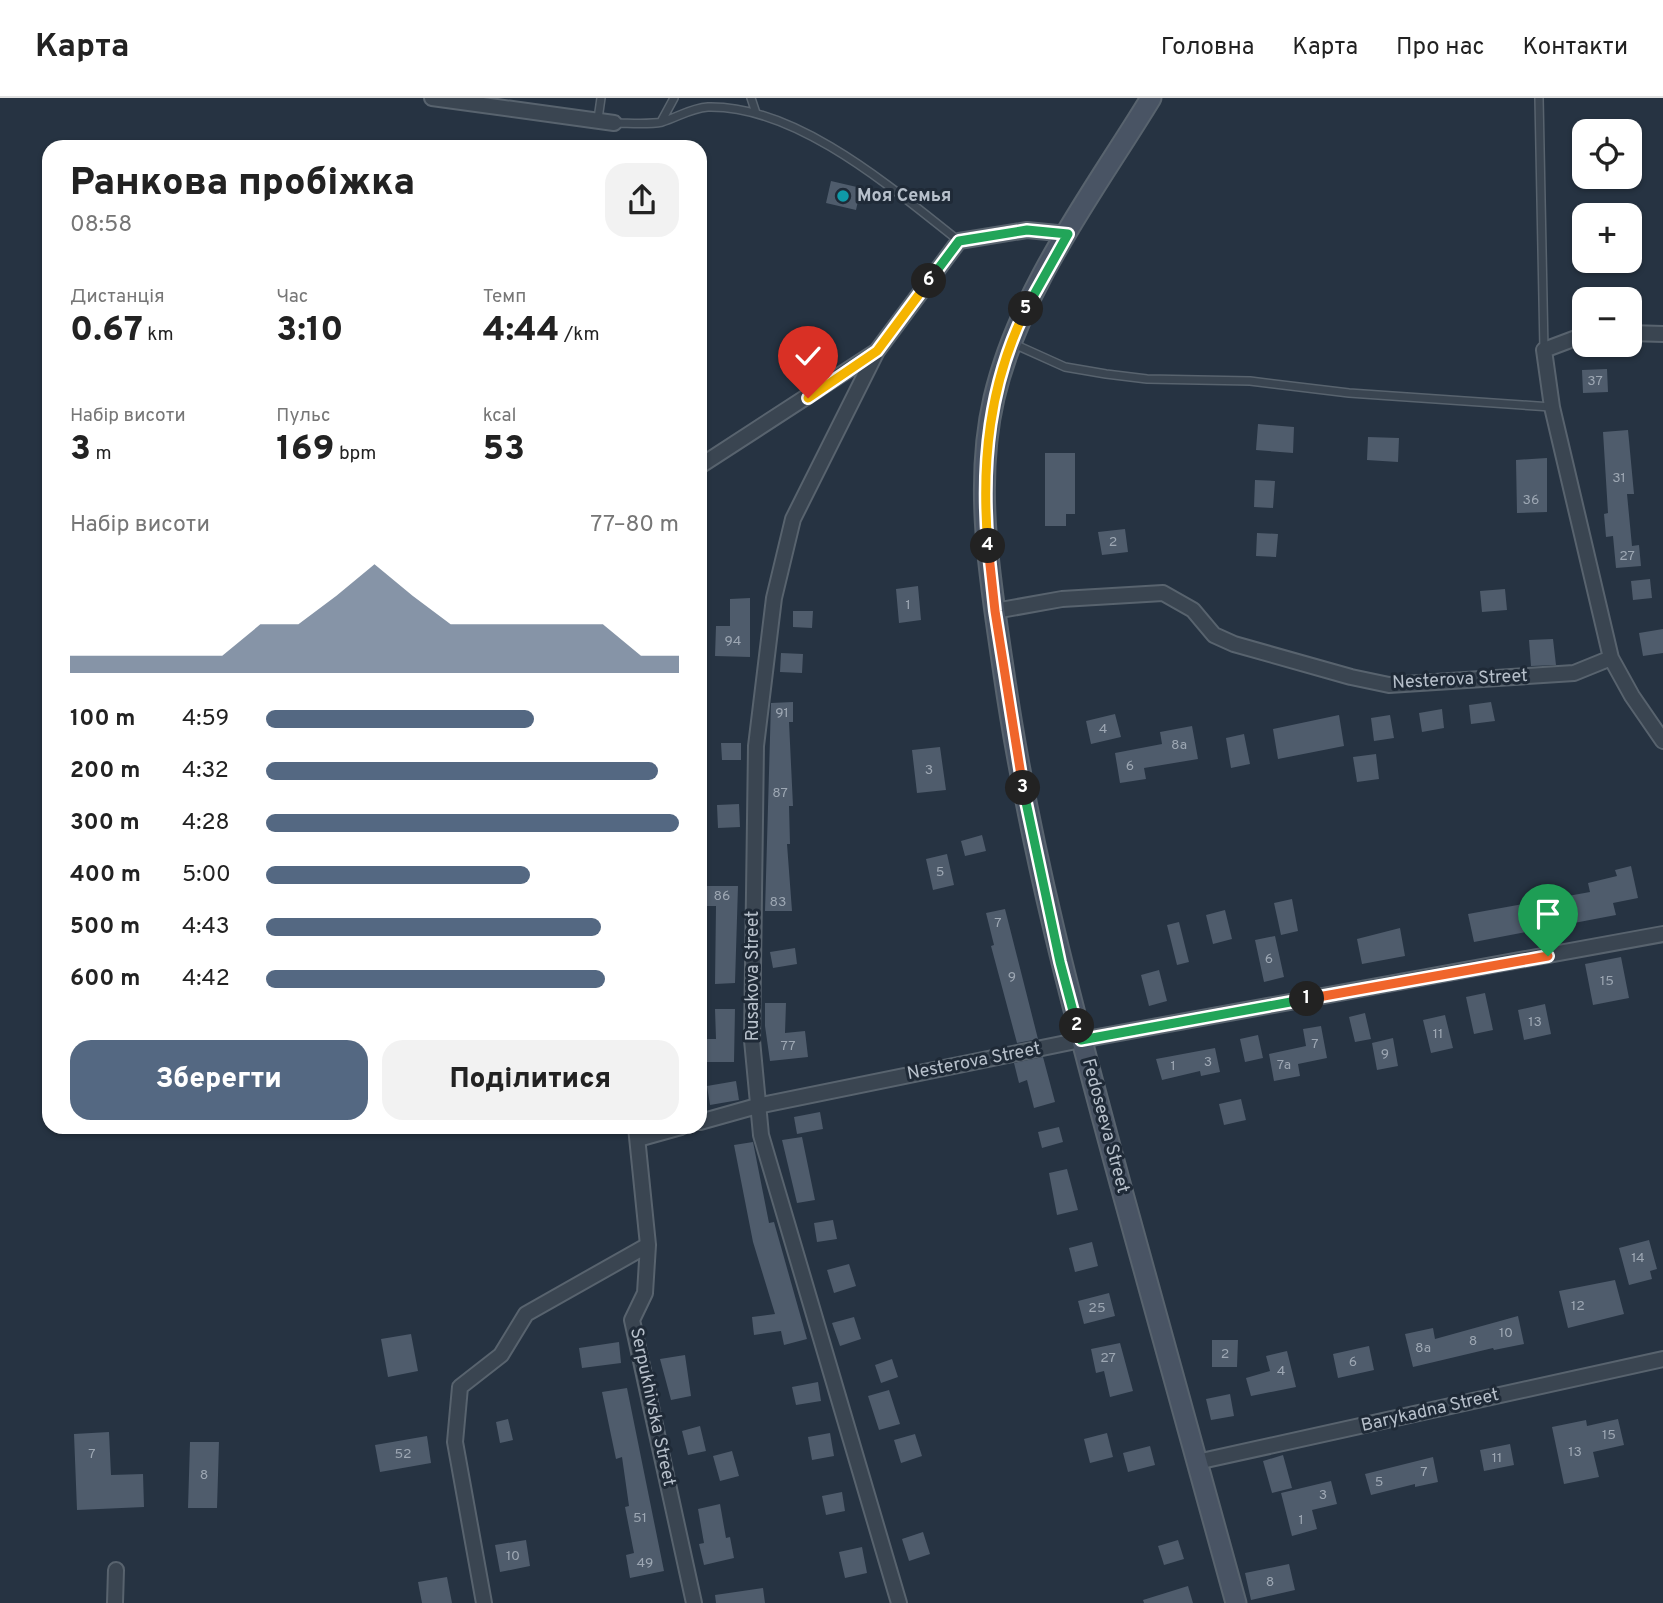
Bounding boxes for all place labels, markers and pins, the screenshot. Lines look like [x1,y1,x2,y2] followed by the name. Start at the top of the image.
[857,185,951,208] place label: Моя Семья
[835,188,851,204] marker: Моя Семья
[912,264,946,298] pin: 6
[1009,292,1044,326] pin: 5
[778,326,838,398] pin
[970,528,1006,564] pin: 4
[1006,770,1040,806] pin: 3
[1518,884,1578,956] pin
[1290,982,1324,1016] pin: 1
[1060,1009,1094,1044] pin: 2

